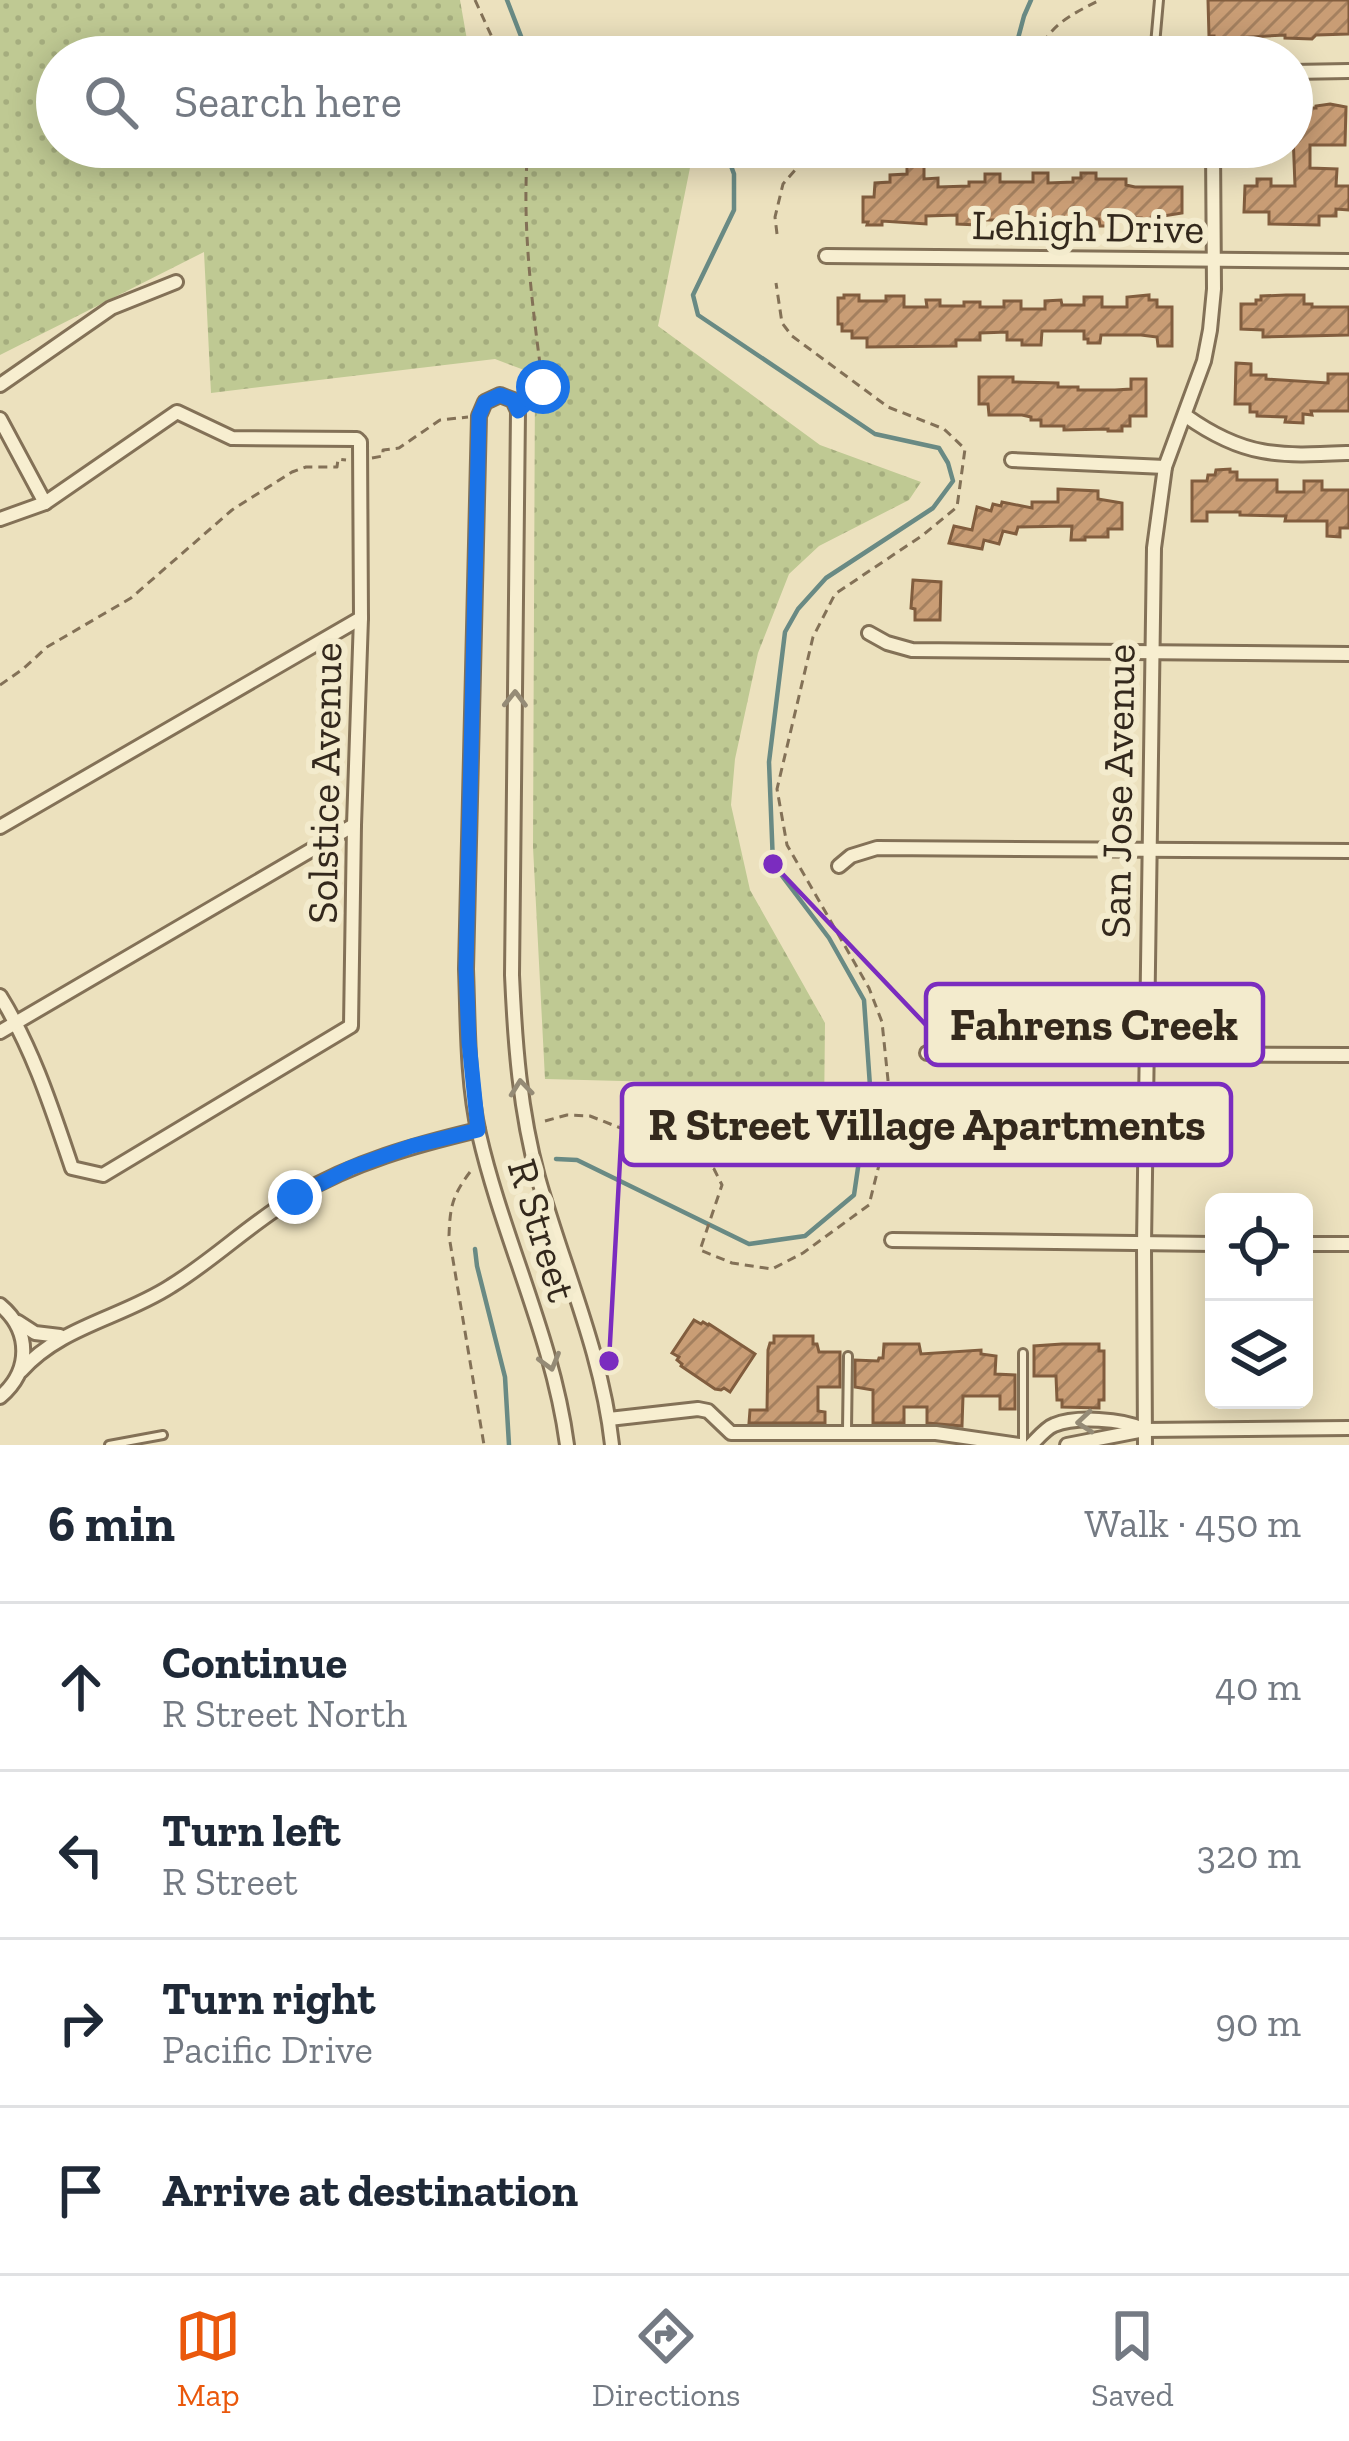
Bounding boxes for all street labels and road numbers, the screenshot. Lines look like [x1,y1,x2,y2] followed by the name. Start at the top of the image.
[971,199,1205,254] street label: Lehigh Drive
[297,642,352,924] street label: Solstice Avenue
[1089,643,1146,939] street label: San Jose Avenue
[497,1153,588,1308] street label: R Street

